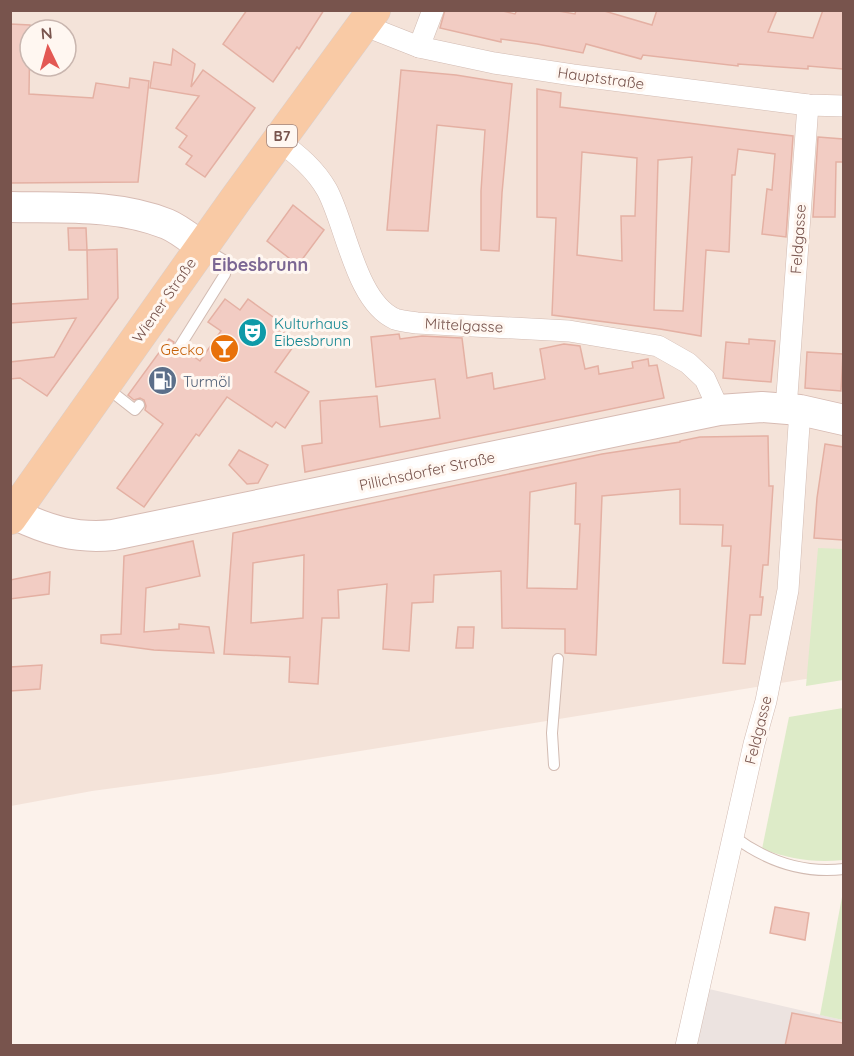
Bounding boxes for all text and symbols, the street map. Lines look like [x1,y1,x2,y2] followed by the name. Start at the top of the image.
[18,18,78,78] north arrow
[40,23,53,44] text: N
[557,63,645,93] street label: Hauptstraße
[267,125,297,147] road number: B7
[786,203,810,275] street label: Feldgasse
[212,253,308,276] district label: Eibesbrunn
[128,254,200,346] street label: Wiener Straße
[424,313,504,337] street label: Mittelgasse
[274,314,351,350] place label: Kulturhaus Eibesbrunn
[237,316,269,348] theatre icon: Kulturhaus Eibesbrunn
[209,333,241,365] bar icon: Gecko
[161,340,204,359] place label: Gecko
[146,365,178,397] fuel station icon: Turmöl
[183,372,231,391] place label: Turmöl
[357,447,497,495] street label: Pillichsdorfer Straße
[740,694,776,766] street label: Feldgasse

